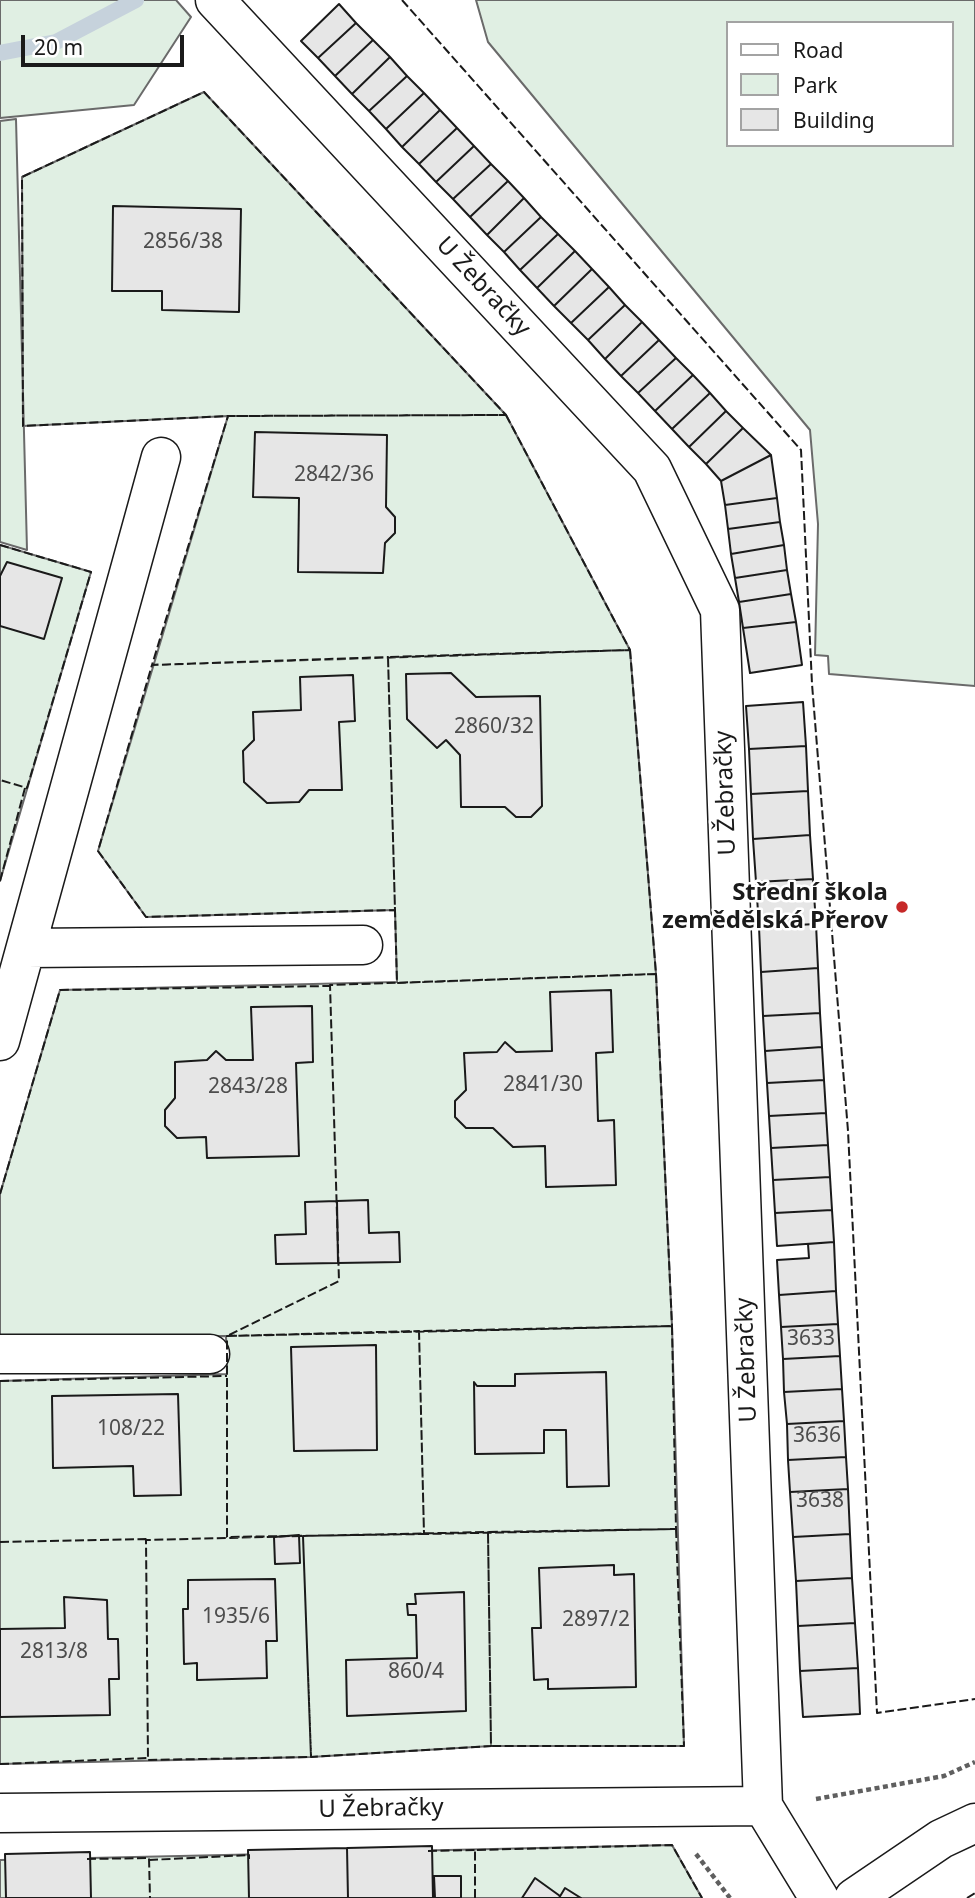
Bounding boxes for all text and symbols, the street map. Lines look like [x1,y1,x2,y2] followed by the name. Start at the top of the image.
[24,21,187,65] scale bar
[726,21,954,147] legend
[34,33,83,61] text: 20 m
[793,36,843,64] text: Road
[793,71,837,99] text: Park
[793,106,875,134] text: Building
[143,229,223,255] house number: 2856/38
[430,231,536,343] street label: U Žebračky
[294,462,374,488] house number: 2842/36
[454,714,534,740] house number: 2860/32
[709,730,743,856] street label: U Žebračky
[662,879,888,935] place label: Střední škola zemědělská Přerov
[894,899,910,915] marker: Střední škola zemědělská Přerov
[503,1072,583,1098] house number: 2841/30
[208,1074,288,1100] house number: 2843/28
[730,1297,764,1423] street label: U Žebračky
[787,1326,835,1352] house number: 3633
[97,1416,165,1442] house number: 108/22
[793,1423,841,1449] house number: 3636
[796,1488,844,1514] house number: 3638
[202,1604,270,1630] house number: 1935/6
[562,1607,630,1633] house number: 2897/2
[20,1639,88,1665] house number: 2813/8
[388,1659,444,1685] house number: 860/4
[318,1794,444,1824] street label: U Žebračky

